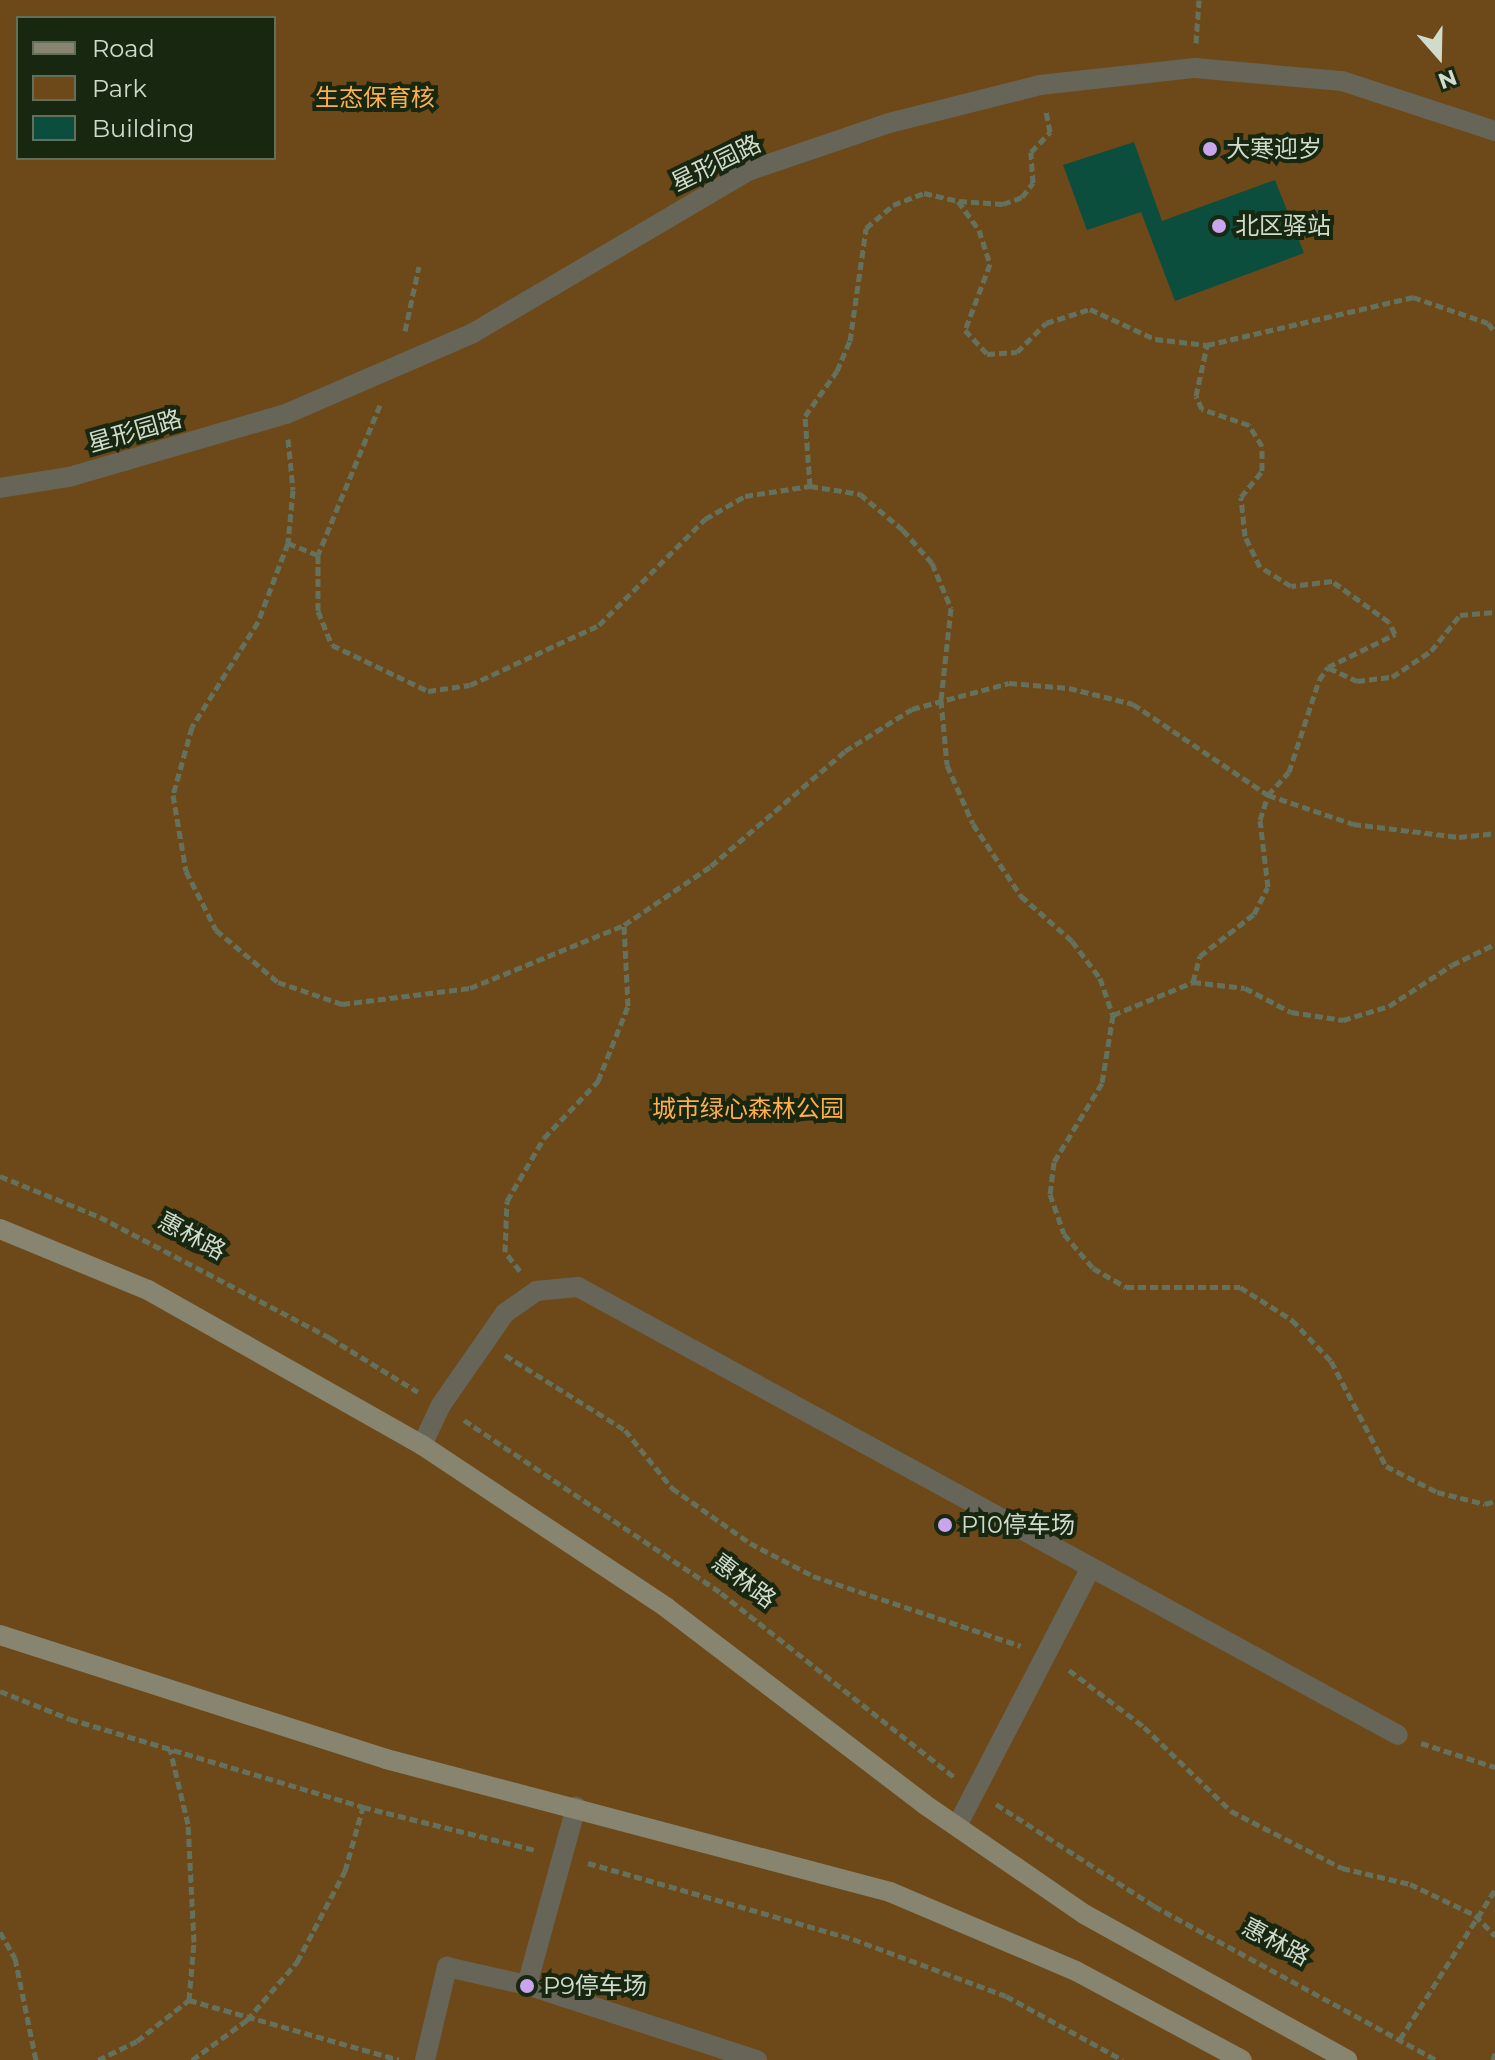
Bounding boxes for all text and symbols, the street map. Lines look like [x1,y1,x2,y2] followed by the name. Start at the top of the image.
[16,16,276,160] legend
[1399,16,1479,96] north arrow
[92,34,155,63] text: Road
[1434,63,1460,95] text: N
[92,74,147,103] text: Park
[315,84,435,112] park label: 生态保育核
[92,114,195,143] text: Building
[667,129,765,197] street label: 星形园路
[1226,135,1322,163] place label: 大寒迎岁
[1201,140,1219,158] marker: 大寒迎岁
[1235,212,1331,240] place label: 北区驿站
[1210,217,1228,235] marker: 北区驿站
[85,404,185,458] street label: 星形园路
[652,1095,844,1123] park label: 城市绿心森林公园
[153,1206,231,1266] street label: 惠林路
[961,1511,1075,1539] place label: P10停车场
[936,1516,954,1534] marker: P10停车场
[707,1548,781,1614] street label: 惠林路
[1237,1912,1315,1972] street label: 惠林路
[543,1972,647,2000] place label: P9停车场
[518,1977,536,1995] marker: P9停车场

